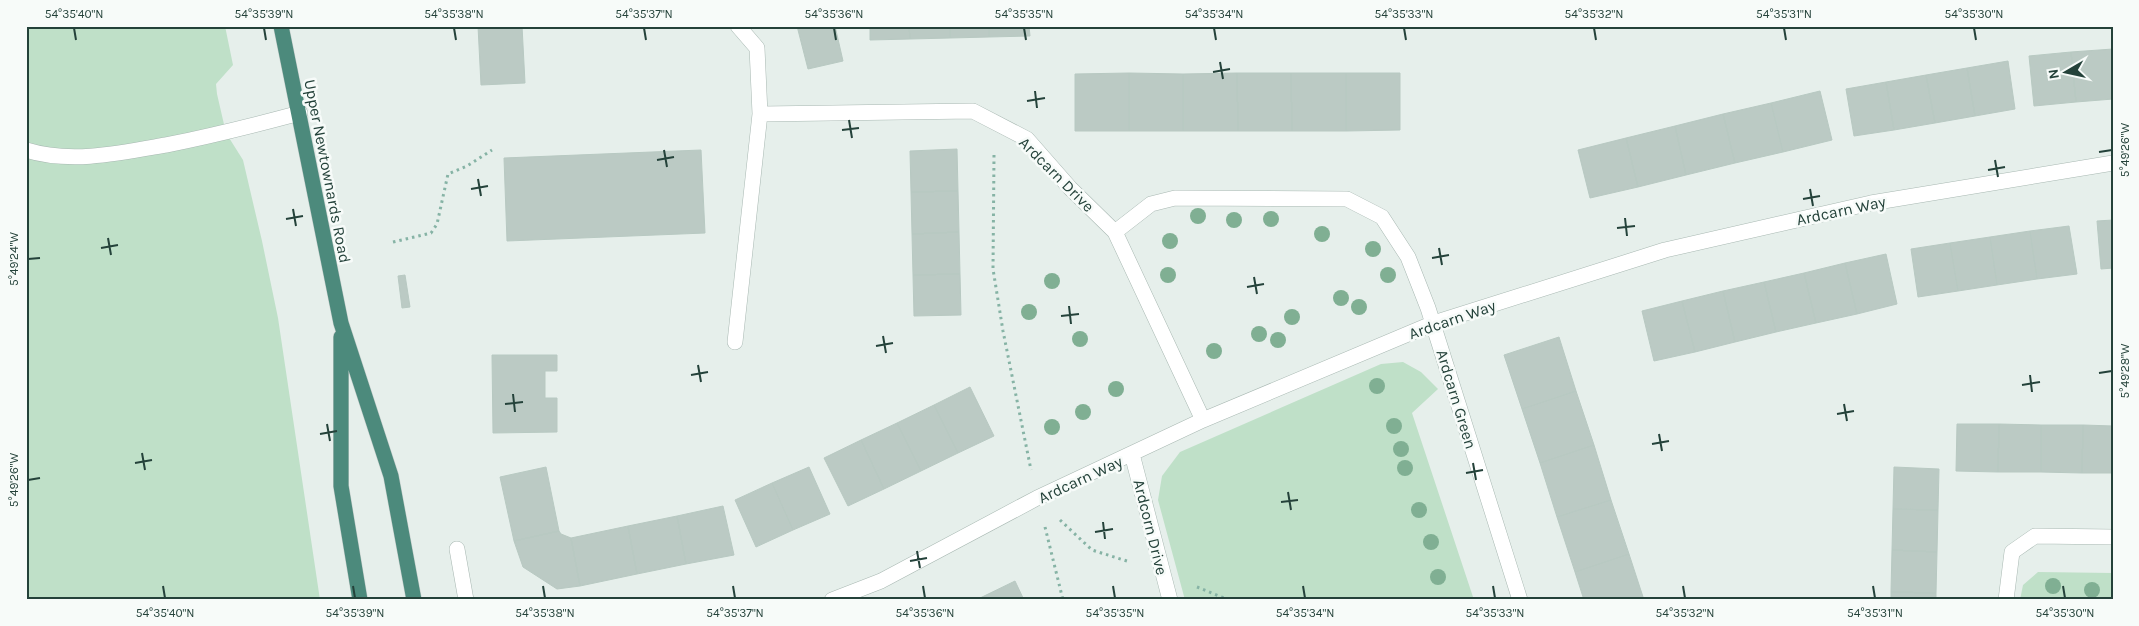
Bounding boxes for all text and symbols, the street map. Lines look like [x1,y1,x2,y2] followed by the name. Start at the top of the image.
[45,7,103,21] text: 54°35'40"N
[235,7,293,21] text: 54°35'39"N
[424,7,484,21] text: 54°35'38"N
[615,7,673,21] text: 54°35'37"N
[805,7,863,21] text: 54°35'36"N
[995,7,1053,21] text: 54°35'35"N
[1185,7,1243,21] text: 54°35'34"N
[1374,7,1434,21] text: 54°35'33"N
[1565,7,1623,21] text: 54°35'32"N
[1756,7,1812,21] text: 54°35'31"N
[1944,7,2004,21] text: 54°35'30"N
[2042,48,2092,98] north arrow
[2044,68,2063,80] text: N
[300,78,355,265] street label: Upper Newtownards Road
[2118,123,2132,177] text: 5°49'26"W
[1015,133,1098,216] street label: Ardcarn Drive
[1795,192,1888,229] street label: Ardcarn Way
[7,232,21,286] text: 5°49'24"W
[1406,296,1499,343] street label: Ardcarn Way
[2118,343,2132,398] text: 5°49'28"W
[1432,347,1481,451] street label: Ardcarn Green
[1035,451,1126,507] street label: Ardcarn Way
[7,453,21,507] text: 5°49'26"W
[1129,477,1172,577] street label: Ardcorn Drive
[136,606,194,620] text: 54°35'40"N
[326,606,384,620] text: 54°35'39"N
[515,606,575,620] text: 54°35'38"N
[706,606,764,620] text: 54°35'37"N
[896,606,954,620] text: 54°35'36"N
[1086,606,1144,620] text: 54°35'35"N
[1276,606,1334,620] text: 54°35'34"N
[1465,606,1525,620] text: 54°35'33"N
[1656,606,1714,620] text: 54°35'32"N
[1847,606,1903,620] text: 54°35'31"N
[2035,606,2095,620] text: 54°35'30"N

